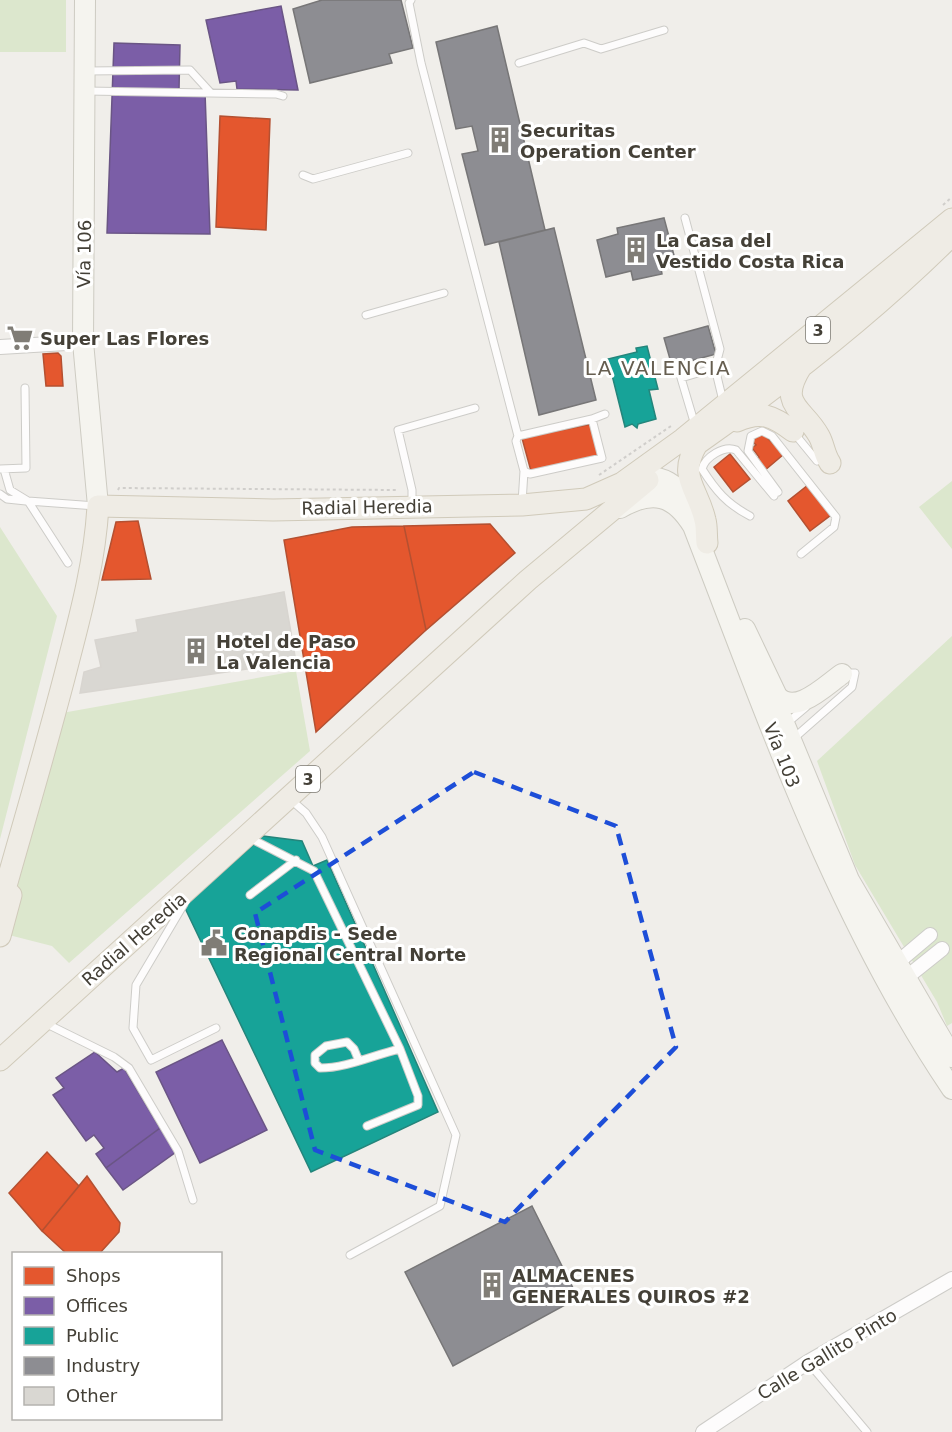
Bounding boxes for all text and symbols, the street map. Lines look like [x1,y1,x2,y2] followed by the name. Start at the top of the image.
[520,120,696,162] place label: Securitas Operation Center
[485,125,515,155] building icon: Securitas Operation Center
[73,220,95,288] street label: Vía 106
[656,230,844,272] place label: La Casa del Vestido Costa Rica
[621,235,651,265] building icon: La Casa del Vestido Costa Rica
[806,317,830,343] road number: 3
[5,323,35,353] supermarket icon: Super Las Flores
[40,328,209,349] place label: Super Las Flores
[585,356,731,380] district label: LA VALENCIA
[301,495,433,519] street label: Radial Heredia
[216,631,356,673] place label: Hotel de Paso La Valencia
[181,636,211,666] building icon: Hotel de Paso La Valencia
[759,719,805,791] street label: Vía 103
[296,766,320,792] road number: 3
[78,888,190,990] street label: Radial Heredia
[234,923,466,965] place label: Conapdis - Sede Regional Central Norte
[199,928,229,958] public building icon: Conapdis - Sede Regional Central Norte
[12,1252,222,1420] legend
[66,1265,121,1286] text: Shops
[512,1265,750,1307] place label: ALMACENES GENERALES QUIROS #2
[477,1270,507,1300] building icon: ALMACENES GENERALES QUIROS #2
[66,1295,128,1316] text: Offices
[753,1304,901,1404] street label: Calle Gallito Pinto
[66,1325,119,1346] text: Public
[66,1355,140,1376] text: Industry
[66,1385,118,1406] text: Other

